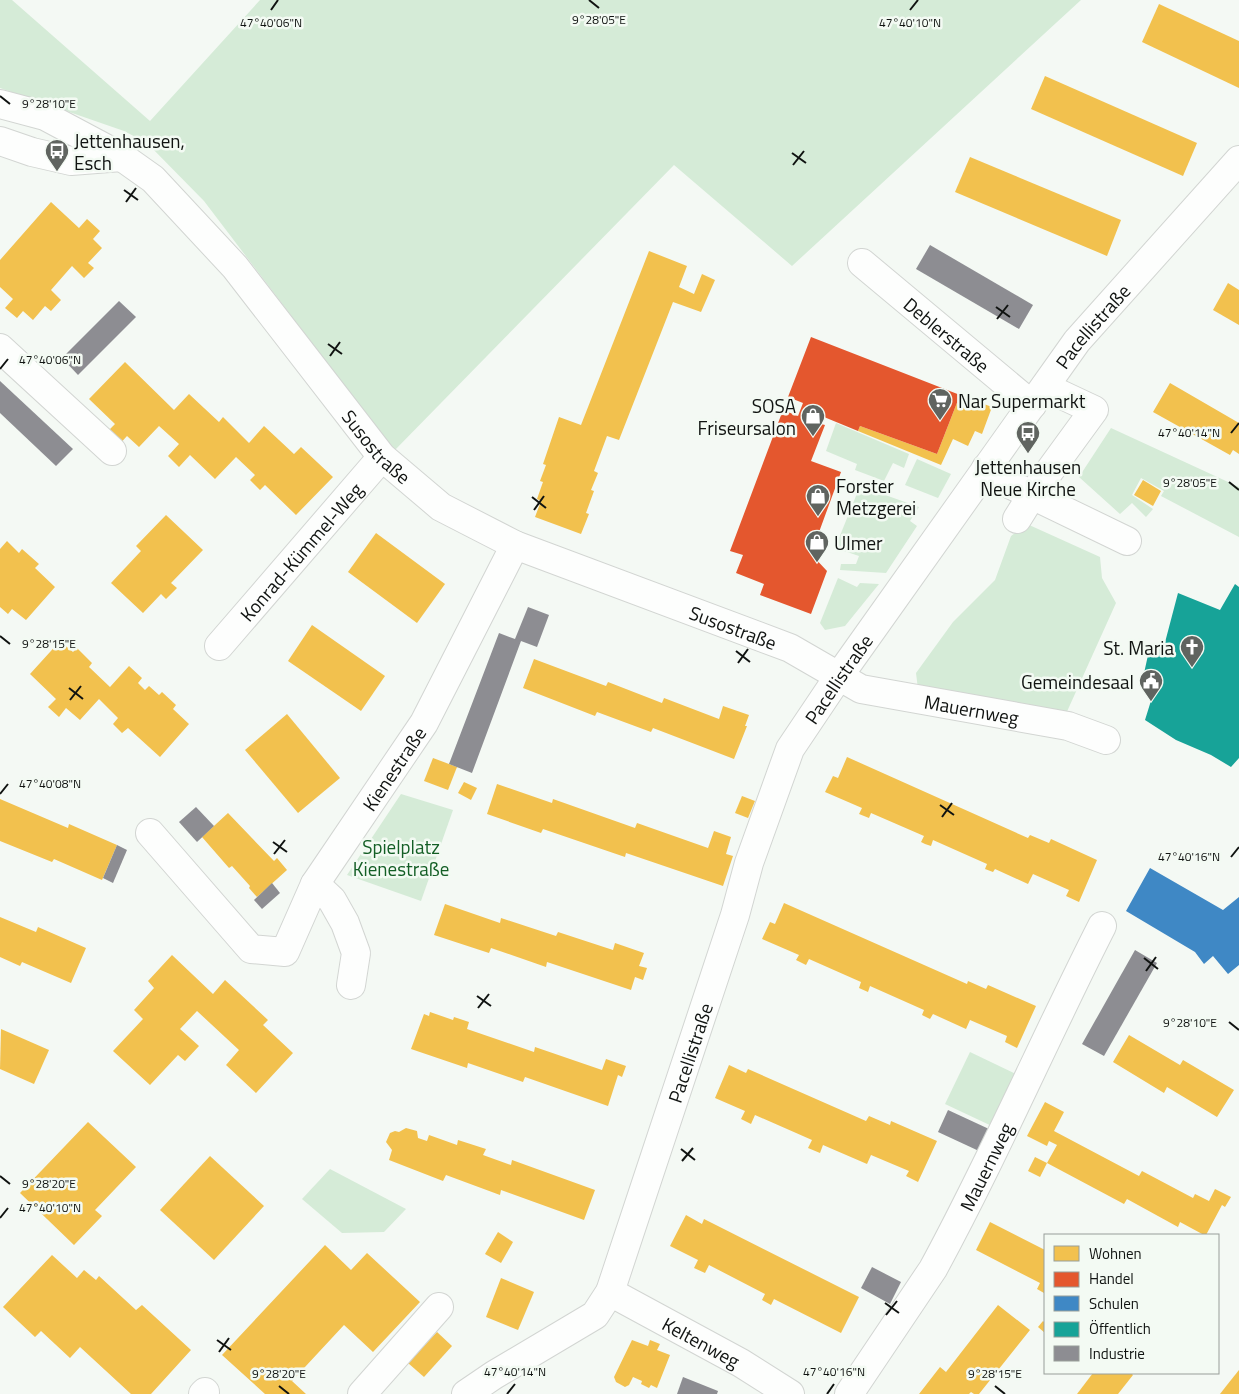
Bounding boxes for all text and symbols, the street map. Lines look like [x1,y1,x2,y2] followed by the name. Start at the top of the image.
[572,10,626,29] text: 9°28'05"E
[240,13,302,32] text: 47°40'06"N
[879,13,941,32] text: 47°40'10"N
[22,94,76,113] text: 9°28'10"E
[74,126,185,177] place label: Jettenhausen, Esch
[44,138,70,172] bus stop icon: Jettenhausen, Esch
[1047,277,1136,374] street label: Pacellistraße
[898,290,997,379] street label: Deblerstraße
[19,350,81,369] text: 47°40'06"N
[958,386,1086,415] place label: Nar Supermarkt
[927,387,953,421] supermarket icon: Nar Supermarkt
[698,391,796,442] place label: SOSA Friseursalon
[336,403,418,490] street label: Susostraße
[800,403,826,437] shop icon: SOSA Friseursalon
[1015,420,1041,454] bus stop icon: Jettenhausen Neue Kirche
[1158,423,1220,442] text: 47°40'14"N
[975,452,1081,503] place label: Jettenhausen Neue Kirche
[836,471,916,522] place label: Forster Metzgerei
[1163,473,1217,492] text: 9°28'05"E
[232,475,369,627] street label: Konrad-Kümmel-Weg
[805,483,831,517] shop icon: Forster Metzgerei
[834,528,883,557] place label: Ulmer
[804,529,830,563] shop icon: Ulmer
[685,597,781,656] street label: Susostraße
[796,628,879,729] street label: Pacellistraße
[1103,633,1174,662] place label: St. Maria
[22,634,76,653] text: 9°28'15"E
[1179,634,1205,668] church icon: St. Maria
[1021,667,1134,696] place label: Gemeindesaal
[1138,668,1164,702] public building icon: Gemeindesaal
[922,686,1022,732] street label: Mauernweg
[354,720,432,816] street label: Kienestraße
[19,774,81,793] text: 47°40'08"N
[353,832,449,883] park label: Spielplatz Kienestraße
[1158,847,1220,866] text: 47°40'16"N
[659,999,719,1106] street label: Pacellistraße
[1163,1013,1217,1032] text: 9°28'10"E
[951,1117,1020,1216] street label: Mauernweg
[22,1174,76,1193] text: 9°28'20"E
[19,1198,81,1217] text: 47°40'10"N
[1044,1234,1219,1374] legend
[1089,1242,1142,1265] text: Wohnen
[1089,1267,1134,1290] text: Handel
[1089,1292,1139,1315] text: Schulen
[657,1309,746,1375] street label: Keltenweg
[1089,1317,1151,1340] text: Öffentlich
[1089,1342,1145,1365] text: Industrie
[484,1362,546,1381] text: 47°40'14"N
[803,1362,865,1381] text: 47°40'16"N
[252,1364,306,1383] text: 9°28'20"E
[968,1364,1022,1383] text: 9°28'15"E

